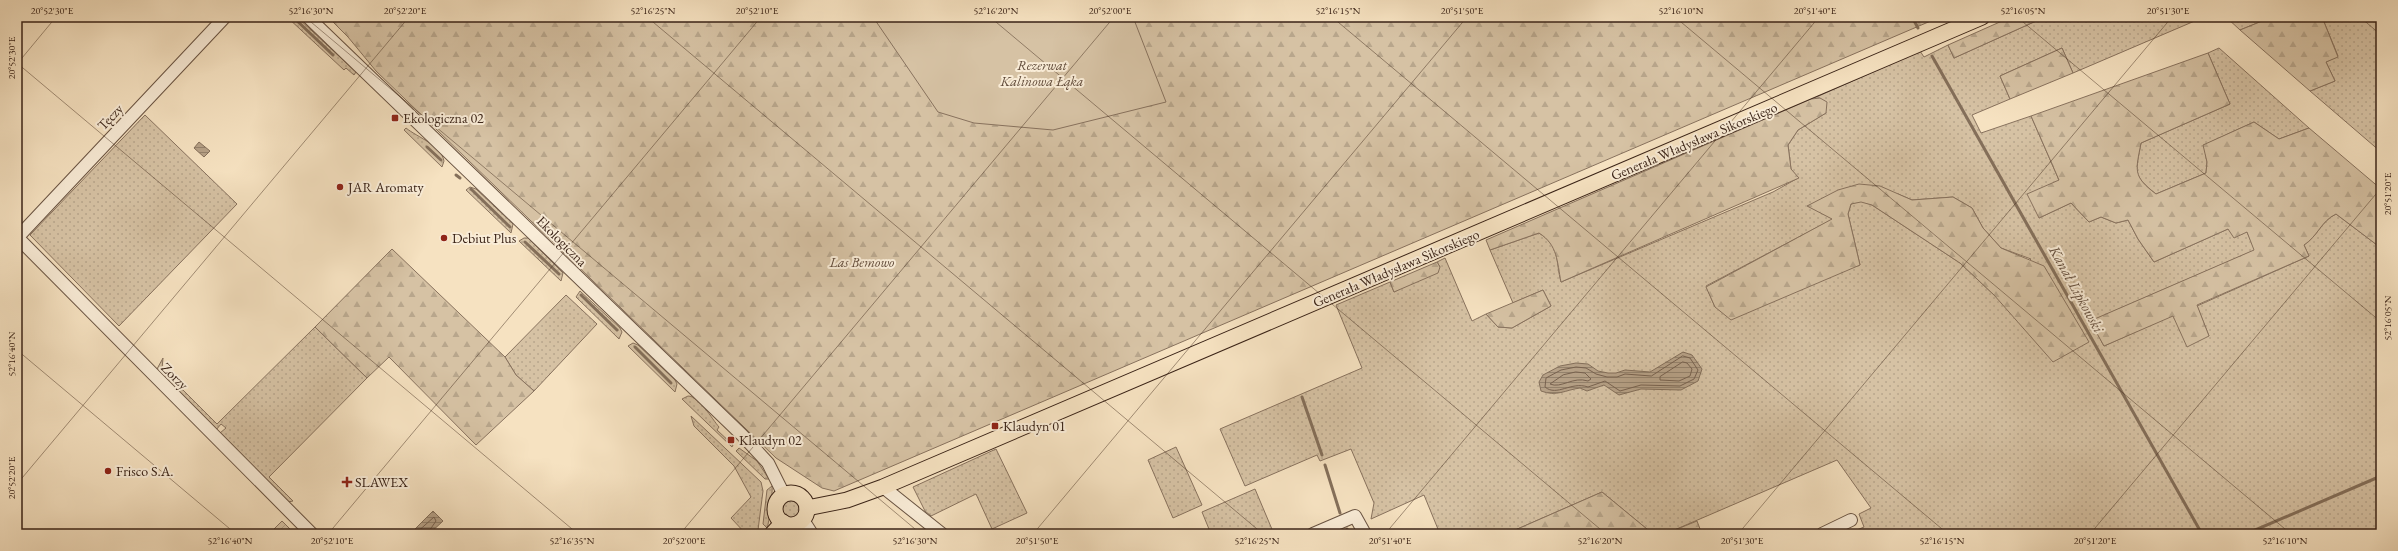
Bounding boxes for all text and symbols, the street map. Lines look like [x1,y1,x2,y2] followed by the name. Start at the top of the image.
[31,4,74,17] text: 20°52'30"E
[289,4,334,17] text: 52°16'30"N
[384,4,427,17] text: 20°52'20"E
[631,4,676,17] text: 52°16'25"N
[736,4,779,17] text: 20°52'10"E
[974,4,1019,17] text: 52°16'20"N
[1089,4,1132,17] text: 20°52'00"E
[1316,4,1361,17] text: 52°16'15"N
[1441,4,1484,17] text: 20°51'50"E
[1659,4,1704,17] text: 52°16'10"N
[1794,4,1837,17] text: 20°51'40"E
[2001,4,2046,17] text: 52°16'05"N
[2147,4,2190,17] text: 20°51'30"E
[5,36,18,79] text: 20°52'30"E
[1000,56,1084,90] park label: Rezerwat Kalinowa Łąka
[1608,98,1780,184] street label: Generała Władysława Sikorskiego
[93,99,127,134] street label: Tęczy
[403,109,484,127] place label: Ekologiczna 02
[390,113,400,123] marker: Ekologiczna 02
[2381,172,2394,215] text: 20°51'20"E
[347,178,424,196] place label: JAR Aromaty
[335,182,345,192] marker: JAR Aromaty
[533,212,591,270] street label: Ekologiczna
[1310,225,1482,311] street label: Generała Władysława Sikorskiego
[452,229,517,247] place label: Debiut Plus
[439,233,449,243] marker: Debiut Plus
[2045,241,2109,336] water label: Kanał Lipkowski
[829,253,895,271] park label: Las Bemowo
[2381,295,2394,340] text: 52°16'05"N
[5,331,18,376] text: 52°16'40"N
[158,359,193,394] street label: Zorzy
[1003,417,1066,435] place label: Klaudyn 01
[990,421,1000,431] marker: Klaudyn 01
[739,431,802,449] place label: Klaudyn 02
[726,435,736,445] marker: Klaudyn 02
[5,456,18,499] text: 20°52'20"E
[116,462,174,480] place label: Frisco S.A.
[103,466,113,476] marker: Frisco S.A.
[355,473,408,491] place label: SLAWEX
[342,477,352,487] marker: SLAWEX
[208,534,253,547] text: 52°16'40"N
[311,534,354,547] text: 20°52'10"E
[550,534,595,547] text: 52°16'35"N
[663,534,706,547] text: 20°52'00"E
[893,534,938,547] text: 52°16'30"N
[1016,534,1059,547] text: 20°51'50"E
[1235,534,1280,547] text: 52°16'25"N
[1369,534,1412,547] text: 20°51'40"E
[1578,534,1623,547] text: 52°16'20"N
[1721,534,1764,547] text: 20°51'30"E
[1920,534,1965,547] text: 52°16'15"N
[2074,534,2117,547] text: 20°51'20"E
[2263,534,2308,547] text: 52°16'10"N

